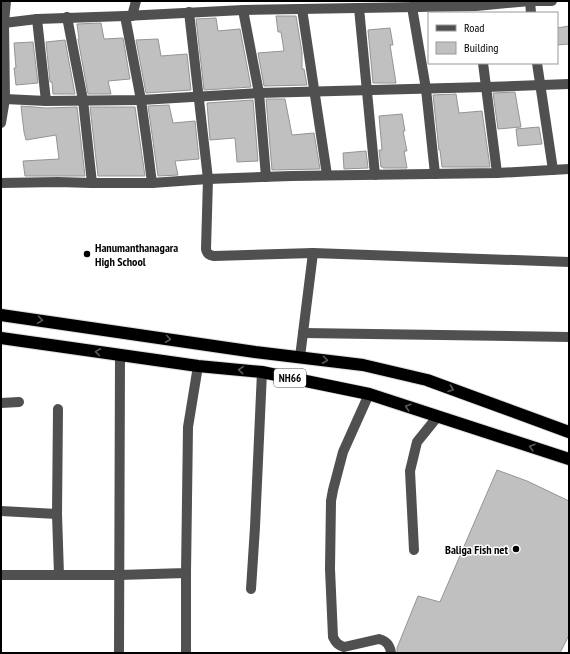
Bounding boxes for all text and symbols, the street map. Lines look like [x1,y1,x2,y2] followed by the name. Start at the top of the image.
[428,12,558,64] legend
[464,20,484,35] text: Road
[464,40,499,55] text: Building
[95,240,178,269] place label: Hanumanthanagara High School
[82,249,92,259] marker: Hanumanthanagara High School
[37,315,43,324] one-way arrow
[165,334,171,343] one-way arrow
[95,348,101,357] one-way arrow
[322,356,328,365] one-way arrow
[238,366,244,375] one-way arrow
[274,369,306,387] road number: NH66
[447,385,454,393] one-way arrow
[405,403,412,412] one-way arrow
[529,443,536,452] one-way arrow
[445,542,509,557] place label: Baliga Fish net
[511,544,521,554] marker: Baliga Fish net

